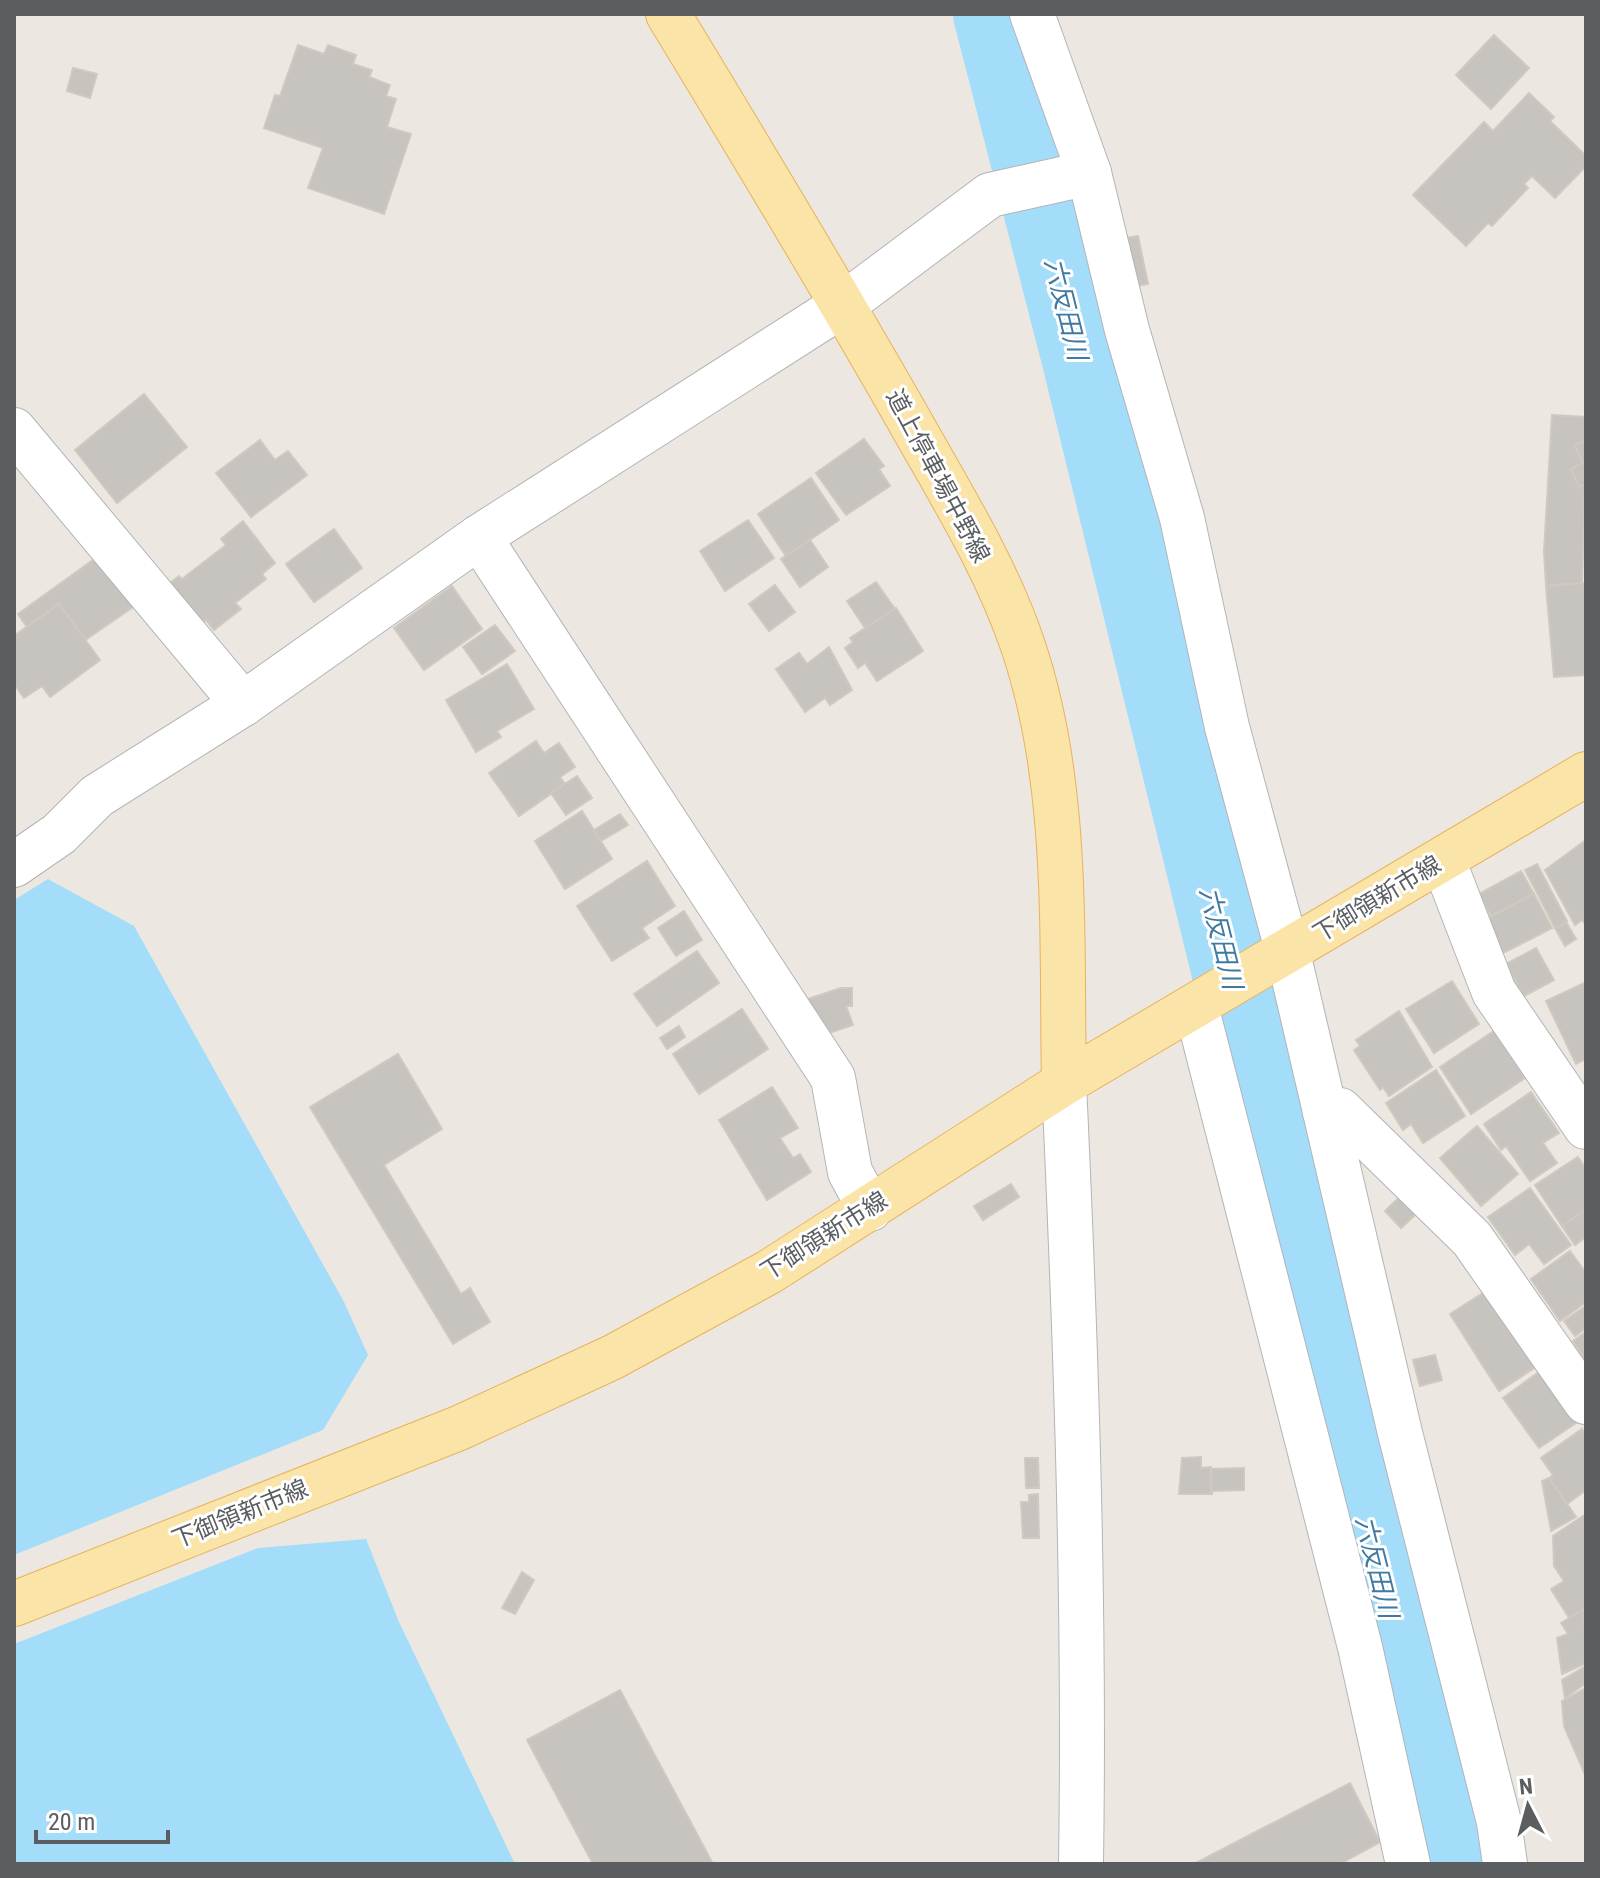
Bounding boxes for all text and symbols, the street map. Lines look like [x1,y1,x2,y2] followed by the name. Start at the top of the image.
[1039,255,1094,366] water label: 六反田川
[881,385,995,567] street label: 道上停車場中野線
[1308,850,1446,948] street label: 下御領新市線
[1194,884,1249,995] water label: 六反田川
[756,1186,892,1286] street label: 下御領新市線
[168,1474,312,1554] street label: 下御領新市線
[1350,1513,1405,1624] water label: 六反田川
[1488,1766,1568,1846] north arrow
[1518,1773,1534,1800] text: N
[36,1794,168,1844] scale bar
[48,1808,95,1836] text: 20 m

